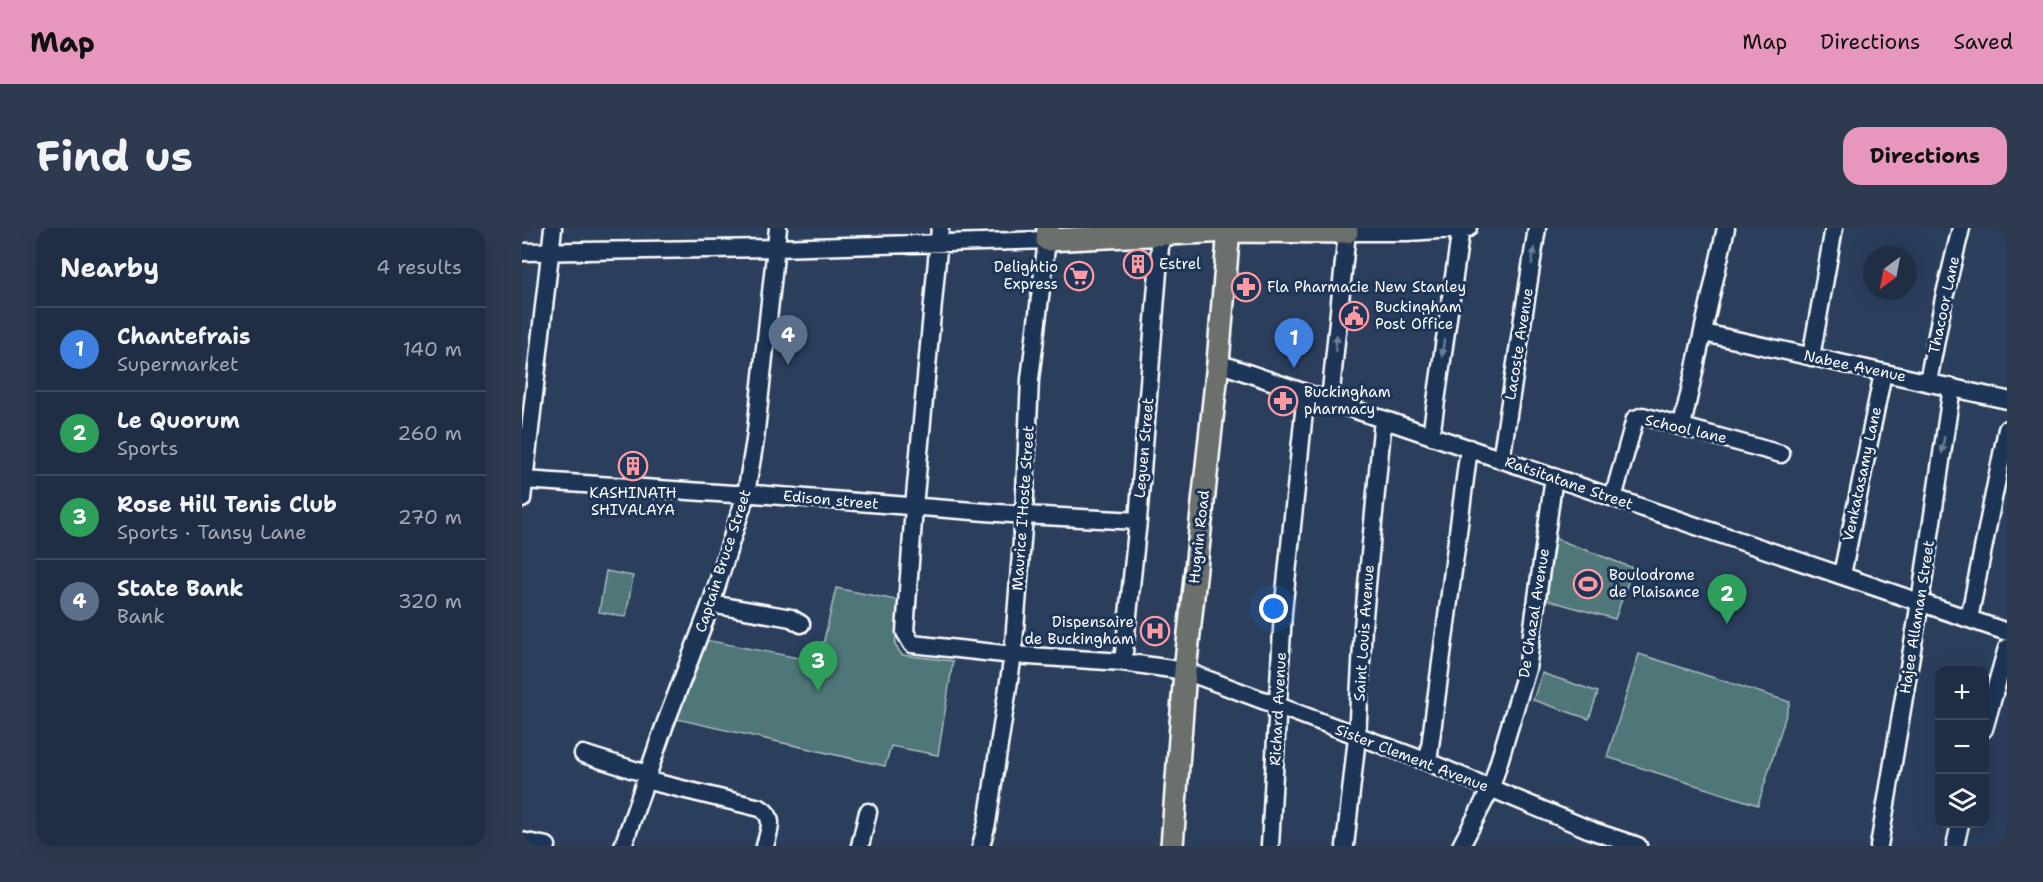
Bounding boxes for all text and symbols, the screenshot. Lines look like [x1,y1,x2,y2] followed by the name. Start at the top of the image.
[30,23,95,61] text: Map
[1742,28,1787,56] text: Map
[1820,28,1920,56] text: Directions
[1953,28,2013,56] text: Saved
[1843,127,2007,185] button: Directions
[36,128,193,184] text: Find us
[1863,246,1917,300] north arrow
[1528,247,1537,266] one-way arrow
[1122,248,1154,280] building icon: Estrel
[60,250,159,285] text: Nearby
[376,254,462,280] text: 4 results
[1159,254,1201,274] place label: Estrel
[1924,254,1964,356] street label: Thacoor Lane
[994,257,1058,294] place label: Delightio Express
[1063,260,1095,292] supermarket icon: Delightio Express
[1230,271,1262,303] pharmacy icon: Fla Pharmacie New Stanley
[1267,277,1466,297] place label: Fla Pharmacie New Stanley
[1500,287,1538,401] street label: Lacoste Avenue
[1375,297,1462,334] place label: Buckingham Post Office
[1338,300,1370,332] public building icon: Buckingham Post Office
[768,316,808,365] pin: 4
[1274,318,1314,368] pin: 1
[117,322,251,351] text: Chantefrais
[1331,333,1341,352] one-way arrow
[75,336,84,362] text: 1
[403,336,462,362] text: 140 m
[1439,339,1448,358] one-way arrow
[1802,345,1908,387] street label: Nabee Avenue
[117,351,239,377] text: Supermarket
[1304,382,1391,419] place label: Buckingham pharmacy
[1267,385,1299,417] pharmacy icon: Buckingham pharmacy
[1130,397,1158,499] street label: Leguen Street
[1838,405,1886,543] street label: Venkatasamy Lane
[117,406,240,435] text: Le Quorum
[1643,410,1729,448] street label: School lane
[73,420,87,446] text: 2
[397,420,462,446] text: 260 m
[1007,425,1039,591] street label: Maurice I'Hoste Street
[117,435,178,461] text: Sports
[1939,436,1948,455] one-way arrow
[617,450,649,482] building icon: KASHINATH SHIVALAYA
[1502,452,1636,514] street label: Ratsitatane Street
[589,483,677,520] place label: KASHINATH SHIVALAYA
[782,486,880,514] street label: Edison street
[690,487,756,635] street label: Captain Bruce Street
[1184,489,1214,585] street label: Hugnin Road
[117,490,337,519] text: Rose Hill Tenis Club
[73,504,87,530] text: 3
[398,504,462,530] text: 270 m
[117,519,307,545] text: Sports · Tansy Lane
[1895,539,1939,695] street label: Hajee Allaman Street
[1514,547,1554,679] street label: De Chazal Avenue
[1349,564,1379,702] street label: Saint Louis Avenue
[1609,565,1700,602] place label: Boulodrome de Plaisance
[1572,568,1604,600] sports icon: Boulodrome de Plaisance
[117,574,244,603] text: State Bank
[1708,574,1746,624] pin: 2
[73,588,87,614] text: 4
[398,588,462,614] text: 320 m
[1259,594,1288,623] your location
[117,603,165,629] text: Bank
[1024,612,1134,649] place label: Dispensaire de Buckingham
[1139,615,1171,647] hospital icon: Dispensaire de Buckingham
[798,642,838,691] pin: 3
[1265,652,1291,766] street label: Richard Avenue
[1935,666,1989,828] map controls
[1935,666,1989,720] button: +
[1332,720,1492,796] street label: Sister Clement Avenue
[1935,720,1989,774] button: −
[1935,774,1989,828] button: layers

